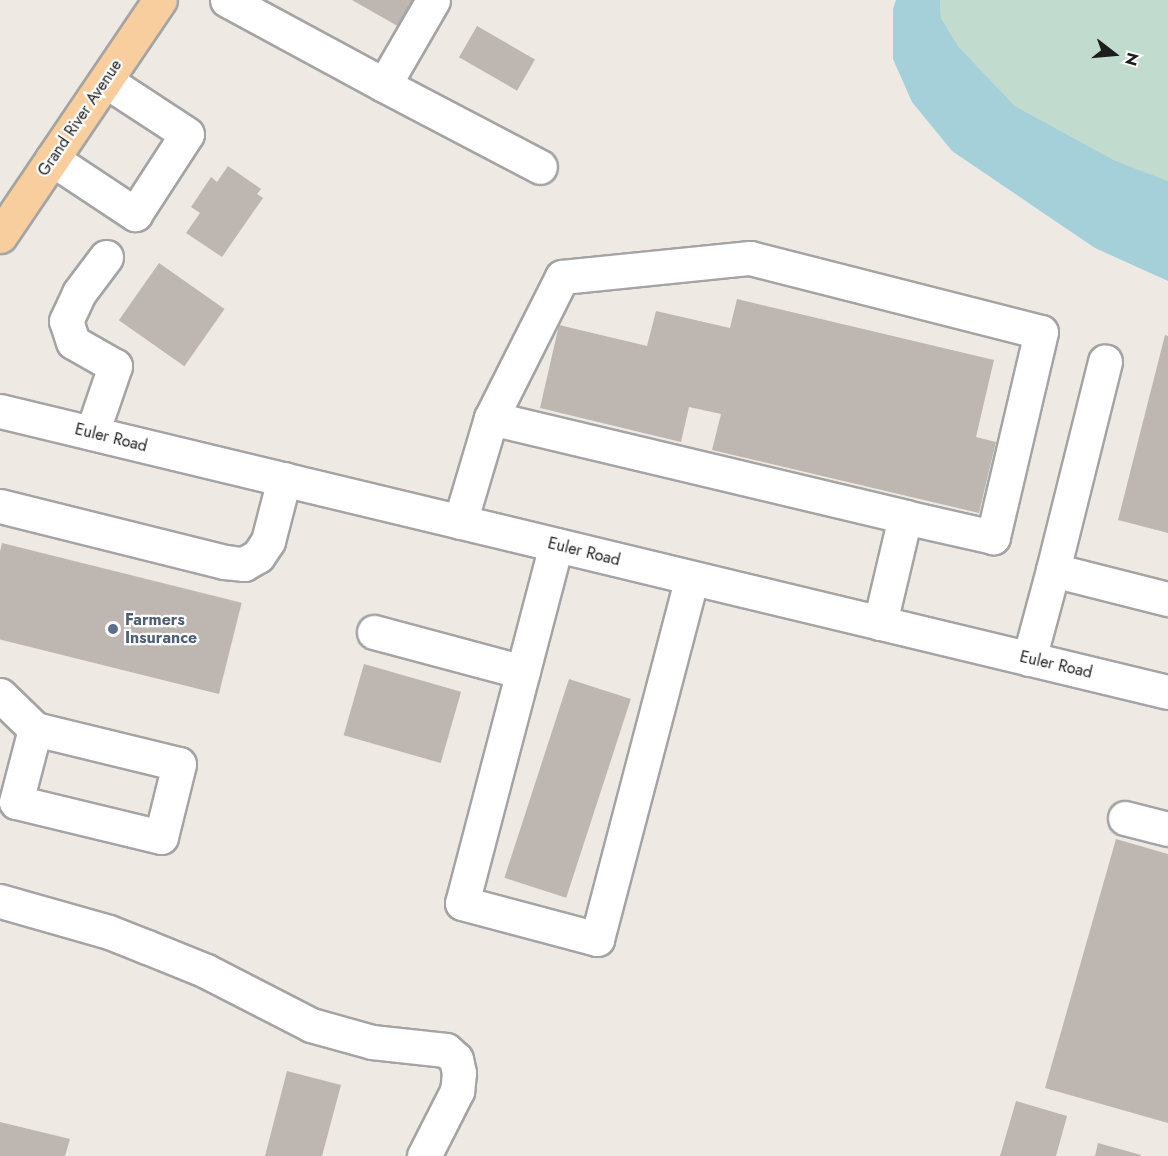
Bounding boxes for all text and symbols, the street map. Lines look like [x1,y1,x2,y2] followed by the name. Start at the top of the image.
[1084,24,1144,84] north arrow
[1119,50,1145,68] text: N
[34,56,126,180] street label: Grand River Avenue
[73,420,149,456] street label: Euler Road
[546,534,622,570] street label: Euler Road
[125,610,197,648] place label: Farmers Insurance
[106,622,120,636] marker: Farmers Insurance
[1018,647,1094,683] street label: Euler Road

